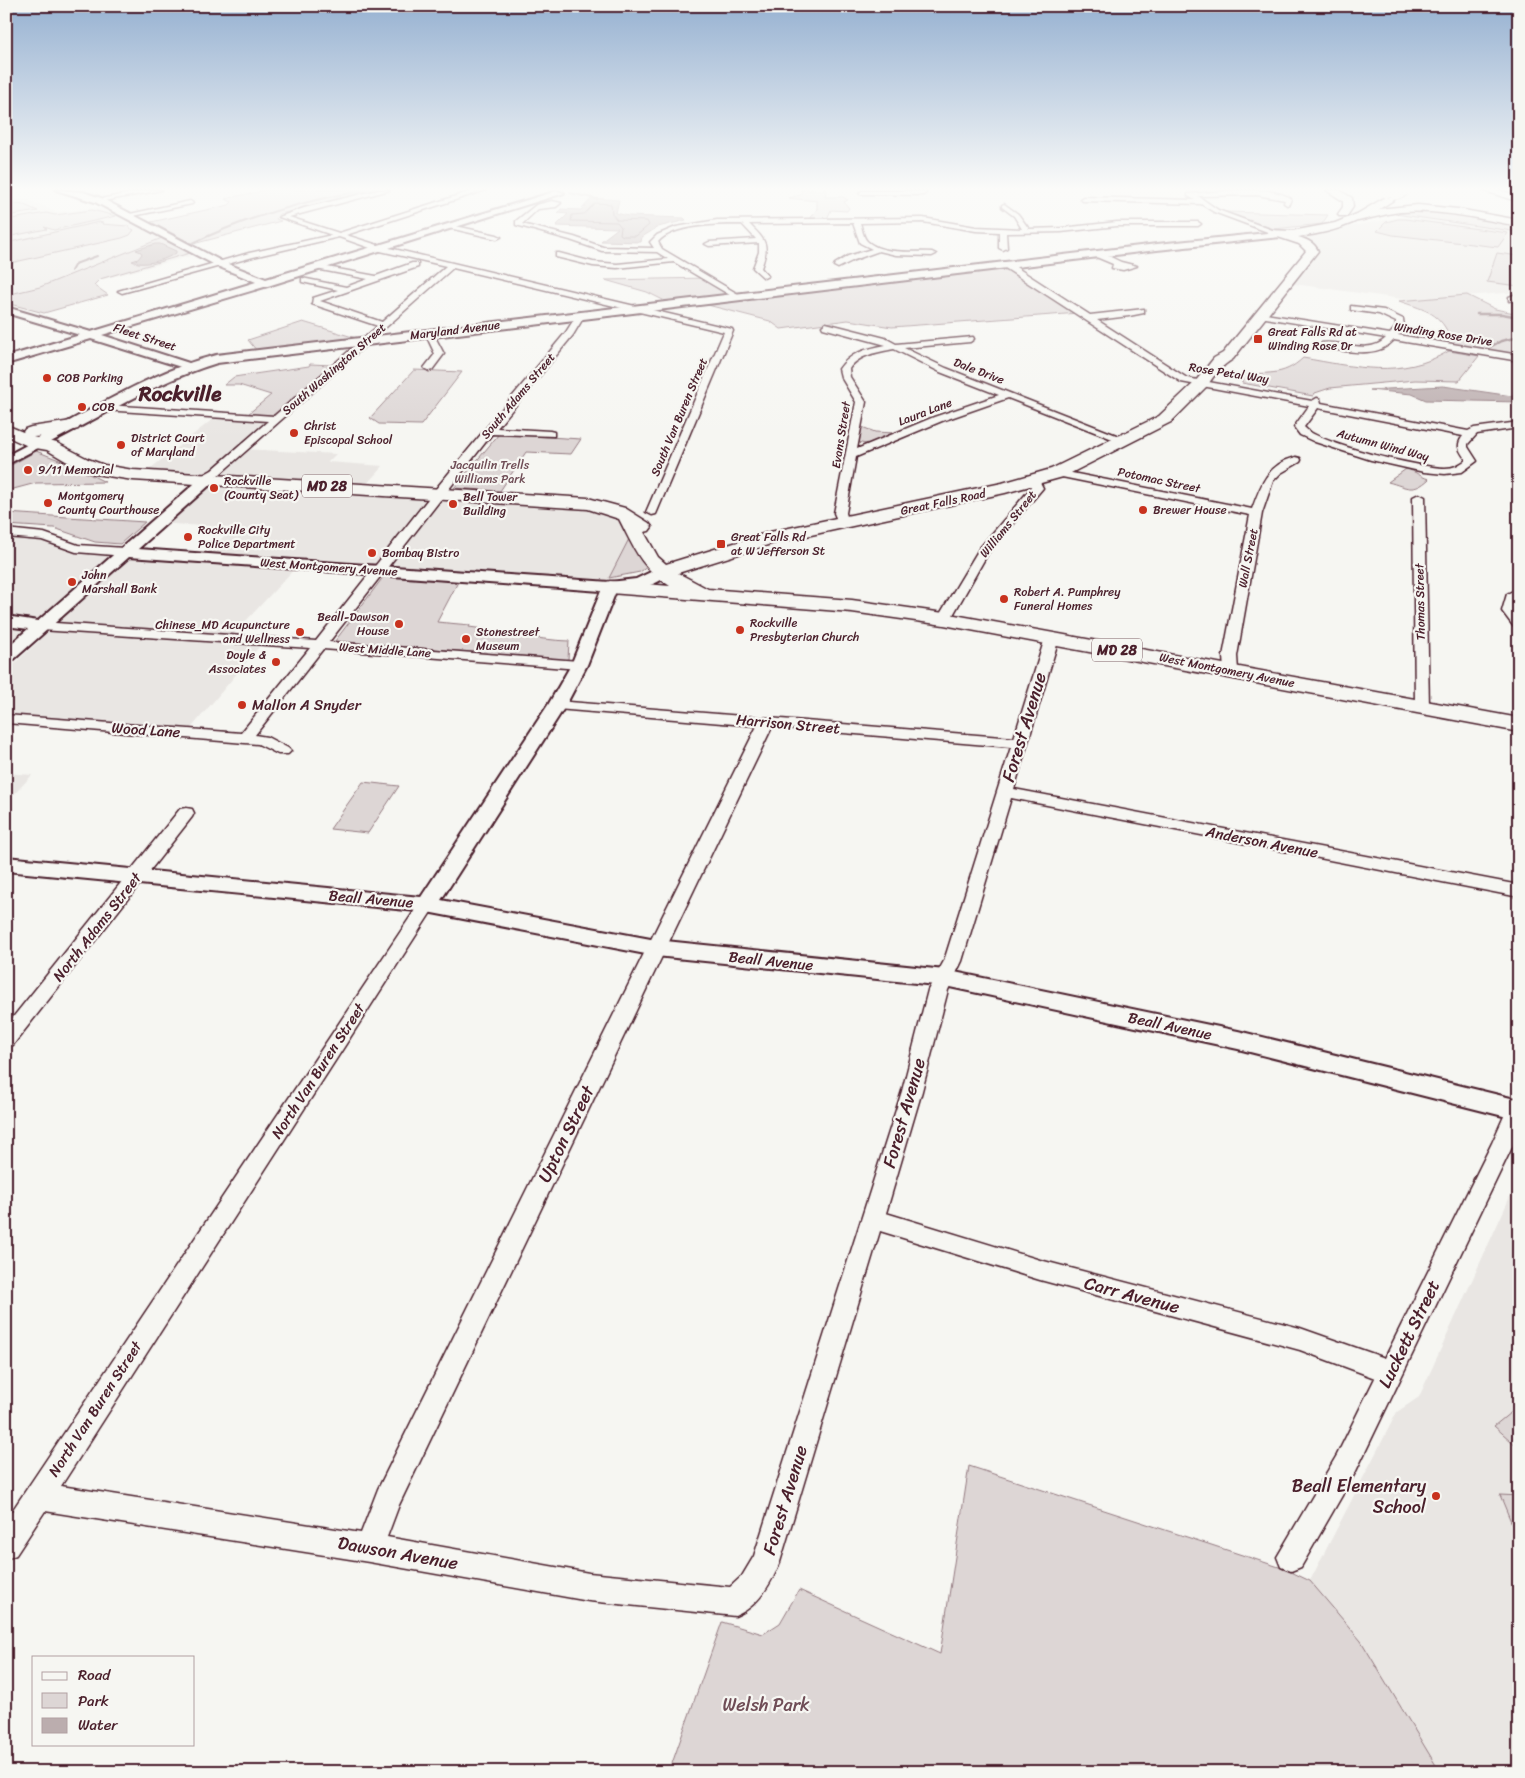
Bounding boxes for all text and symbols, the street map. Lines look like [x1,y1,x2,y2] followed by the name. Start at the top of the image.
[409,314,501,346] street label: Maryland Avenue
[1392,315,1494,353] street label: Winding Rose Drive
[111,316,179,358] street label: Fleet Street
[277,317,391,421] street label: South Washington Street
[1268,321,1357,357] place label: Great Falls Rd at Winding Rose Dr
[1252,333,1264,345] marker: Great Falls Rd at Winding Rose Dr
[475,348,561,444] street label: South Adams Street
[950,351,1008,391] street label: Dale Drive
[644,354,714,480] street label: South Van Buren Street
[1187,356,1271,390] street label: Rose Petal Way
[57,367,123,389] place label: COB Parking
[41,372,53,384] marker: COB Parking
[138,375,222,413] district label: Rockville
[895,392,955,432] street label: Laura Lane
[92,396,115,418] place label: COB
[825,399,857,470] street label: Evans Street
[76,401,88,413] marker: COB
[304,415,393,451] place label: Christ Episcopal School
[1333,422,1432,468] street label: Autumn Wind Way
[131,427,205,463] place label: District Court of Maryland
[288,427,300,439] marker: Christ Episcopal School
[115,439,127,451] marker: District Court of Maryland
[450,454,530,490] park label: Jacquilin Trells Williams Park
[38,459,114,481] place label: 9/11 Memorial
[1116,461,1203,500] street label: Potomac Street
[22,464,34,476] marker: 9/11 Memorial
[224,470,299,506] place label: Rockville (County Seat)
[302,474,352,498] road number: MD 28
[208,482,220,494] marker: Rockville (County Seat)
[898,482,988,522] street label: Great Falls Road
[58,485,160,521] place label: Montgomery County Courthouse
[974,485,1042,563] street label: Williams Street
[463,486,518,522] place label: Bell Tower Building
[42,497,54,509] marker: Montgomery County Courthouse
[447,498,459,510] marker: Bell Tower Building
[1153,499,1227,521] place label: Brewer House
[1137,504,1149,516] marker: Brewer House
[198,519,296,555] place label: Rockville City Police Department
[731,526,825,562] place label: Great Falls Rd at W Jefferson St
[1231,526,1265,590] street label: Wall Street
[182,531,194,543] marker: Rockville City Police Department
[715,538,727,550] marker: Great Falls Rd at W Jefferson St
[382,542,459,564] place label: Bombay Bistro
[366,547,378,559] marker: Bombay Bistro
[260,551,398,583] street label: West Montgomery Avenue
[1408,562,1432,641] street label: Thomas Street
[81,564,158,600] place label: John Marshall Bank
[66,576,78,588] marker: John Marshall Bank
[1014,581,1121,617] place label: Robert A. Pumphrey Funeral Homes
[998,593,1010,605] marker: Robert A. Pumphrey Funeral Homes
[317,606,390,642] place label: Beall-Dawson House
[750,612,859,648] place label: Rockville Presbyterian Church
[155,614,290,650] place label: Chinese_MD Acupuncture and Wellness
[393,618,405,630] marker: Beall-Dawson House
[476,621,541,657] place label: Stonestreet Museum
[734,624,746,636] marker: Rockville Presbyterian Church
[294,626,306,638] marker: Chinese_MD Acupuncture and Wellness
[460,633,472,645] marker: Stonestreet Museum
[338,636,432,664] street label: West Middle Lane
[1092,638,1142,662] road number: MD 28
[208,644,266,680] place label: Doyle & Associates
[1157,646,1297,694] street label: West Montgomery Avenue
[270,656,282,668] marker: Doyle & Associates
[992,668,1056,786] street label: Forest Avenue
[252,692,362,718] place label: Mallon A Snyder
[236,699,248,711] marker: Mallon A Snyder
[735,707,841,742] street label: Harrison Street
[111,715,182,745] street label: Wood Lane
[1203,818,1321,866] street label: Anderson Avenue
[46,866,149,987] street label: North Adams Street
[328,882,415,916] street label: Beall Avenue
[727,944,815,978] street label: Beall Avenue
[264,997,372,1144] street label: North Van Buren Street
[1126,1004,1215,1048] street label: Beall Avenue
[873,1054,935,1172] street label: Forest Avenue
[529,1079,604,1188] street label: Upton Street
[1081,1267,1183,1323] street label: Carr Avenue
[1369,1274,1449,1394] street label: Luckett Street
[41,1335,149,1482] street label: North Van Buren Street
[753,1441,817,1559] street label: Forest Avenue
[1292,1470,1427,1523] place label: Beall Elementary School
[1430,1490,1442,1502] marker: Beall Elementary School
[335,1527,461,1579] street label: Dawson Avenue
[32,1656,195,1746] legend
[78,1662,111,1688] text: Road
[78,1688,109,1714] text: Park
[722,1689,810,1721] park label: Welsh Park
[78,1712,118,1738] text: Water

